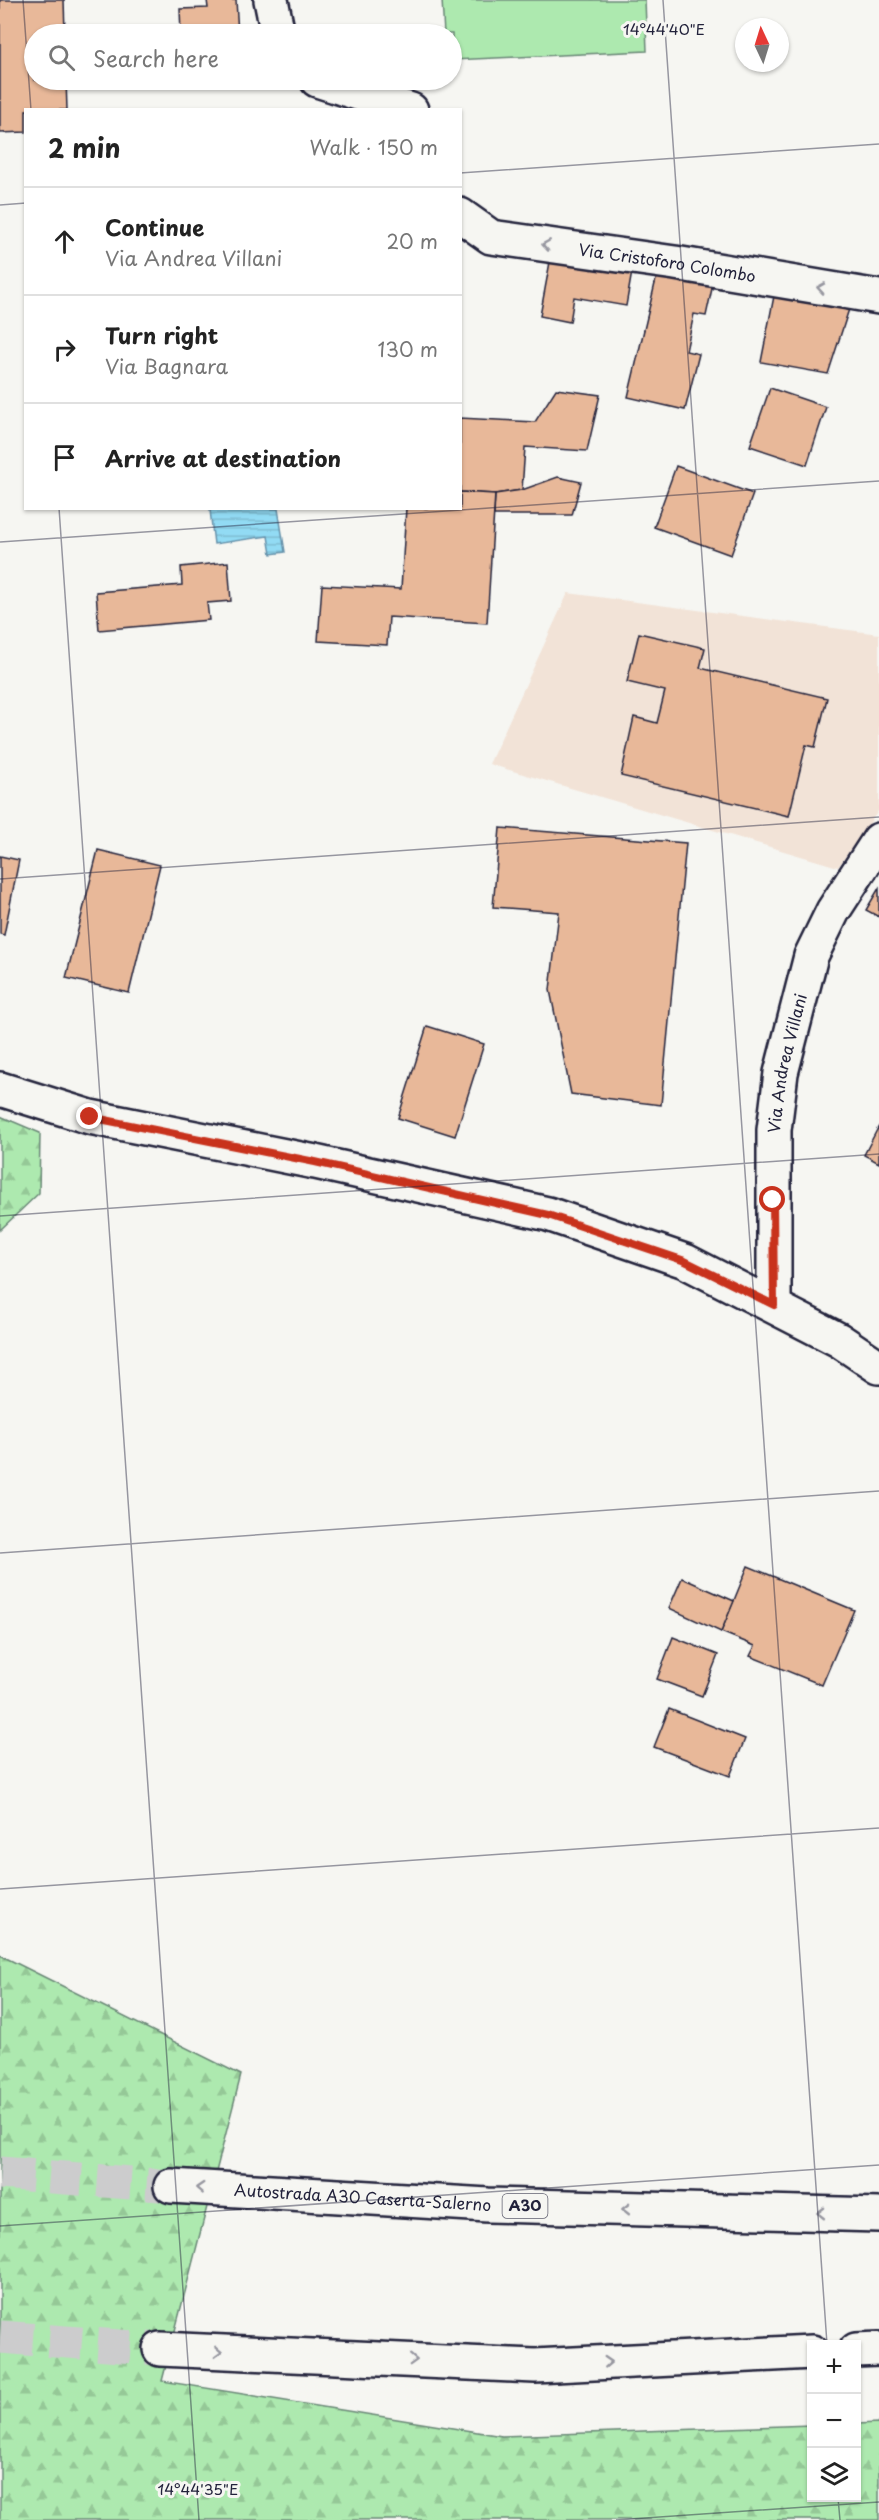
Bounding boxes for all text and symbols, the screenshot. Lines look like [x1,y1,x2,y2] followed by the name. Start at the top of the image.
[623,17,705,40] text: 14°44'40"E
[735,18,789,72] north arrow
[24,24,462,90] search box
[45,41,78,74] icon: search
[93,41,219,74] text: Search here
[48,128,121,167] text: 2 min
[309,132,438,162] text: Walk · 150 m
[105,210,204,243] text: Continue
[48,225,81,258] icon: ahead
[386,226,438,256] text: 20 m
[577,236,758,287] street label: Via Cristoforo Colombo
[541,240,550,252] one-way arrow
[105,243,282,273] text: Via Andrea Villani
[817,282,827,295] one-way arrow
[105,318,218,351] text: Turn right
[48,333,81,366] icon: right
[378,334,438,364] text: 130 m
[105,351,228,381] text: Via Bagnara
[48,441,81,474] icon: arrive
[105,441,341,474] text: Arrive at destination
[761,991,812,1134] street label: Via Andrea Villani
[76,1103,102,1129] route end
[759,1186,785,1212] route start
[234,2177,492,2216] street label: Autostrada A30 Caserta-Salerno
[196,2182,205,2195] one-way arrow
[502,2194,548,2218] road number: A30
[621,2202,630,2215] one-way arrow
[816,2207,825,2220] one-way arrow
[807,2340,861,2502] map controls
[807,2340,861,2394] button: +
[213,2345,222,2358] one-way arrow
[408,2354,417,2367] one-way arrow
[603,2356,612,2369] one-way arrow
[807,2394,861,2448] button: −
[807,2448,861,2502] button: layers
[158,2477,238,2500] text: 14°44'35"E

